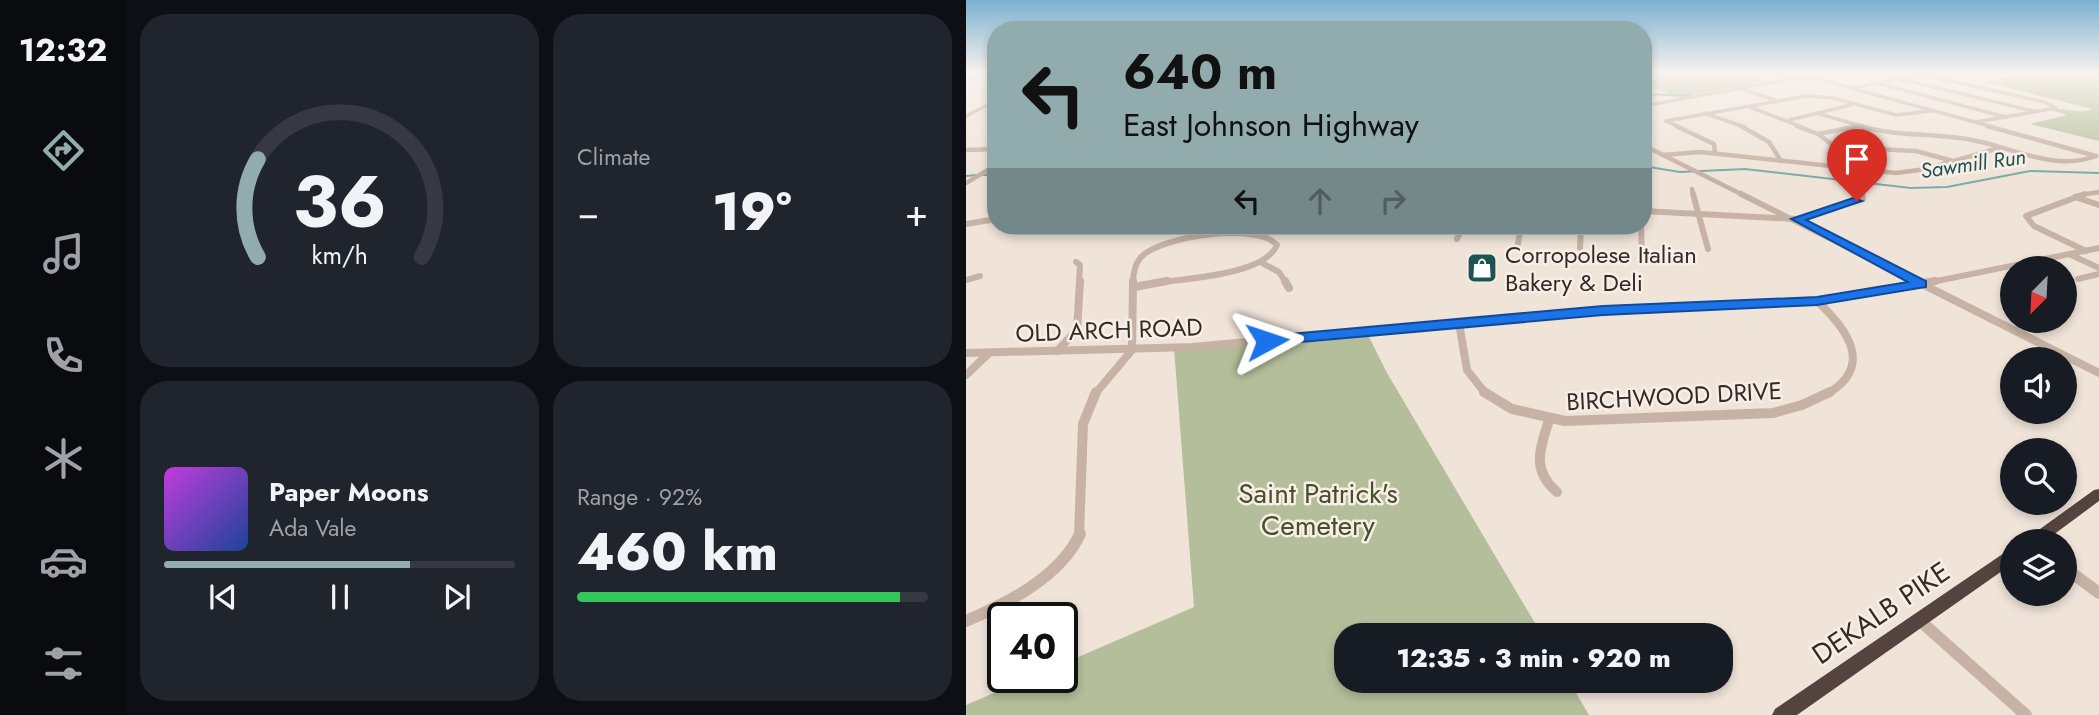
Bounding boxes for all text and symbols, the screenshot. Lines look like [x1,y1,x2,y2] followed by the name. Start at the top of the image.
[19,27,107,73] text: 12:32
[1123,37,1277,107] text: 640 m
[1008,49,1099,140] icon: left
[1123,102,1419,148] text: East Johnson Highway
[39,126,88,175] icon: directions
[1827,129,1887,201] pin
[577,140,650,174] text: Climate
[1838,140,1876,178] icon: arrive
[1918,142,2028,186] water label: Sawmill Run
[293,149,386,254] text: 36
[712,174,792,250] text: 19°
[1228,182,1266,220] icon: left
[1301,182,1339,220] icon: ahead
[1374,182,1412,220] icon: right
[577,185,599,240] text: −
[905,185,928,240] text: +
[39,229,88,278] icon: music
[311,236,368,272] text: km/h
[1505,237,1697,300] place label: Corropolese Italian Bakery & Deli
[1465,251,1499,285] shop icon: Corropolese Italian Bakery & Deli
[2000,256,2077,332] north arrow
[2000,256,2077,606] map controls
[1230,304,1304,378] position arrow
[1015,309,1203,351] street label: OLD ARCH ROAD
[39,331,88,380] icon: phone
[2000,347,2077,424] button: sound
[1565,373,1783,419] street label: BIRCHWOOD DRIVE
[39,434,88,483] icon: climate
[2000,438,2077,515] button: search
[269,473,429,511] text: Paper Moons
[1238,473,1398,546] park label: Saint Patrick's Cemetery
[577,480,702,514] text: Range · 92%
[269,511,356,545] text: Ada Vale
[577,514,778,590] text: 460 km
[2000,529,2077,606] button: layers
[39,537,88,586] icon: car
[1804,552,1958,674] street label: DEKALB PIKE
[204,578,242,616] icon: previous
[321,578,359,616] icon: pause
[438,578,476,616] icon: next
[987,602,1078,693] speed limit sign: 40
[39,639,88,688] icon: filters
[1396,639,1671,677] text: 12:35 · 3 min · 920 m

